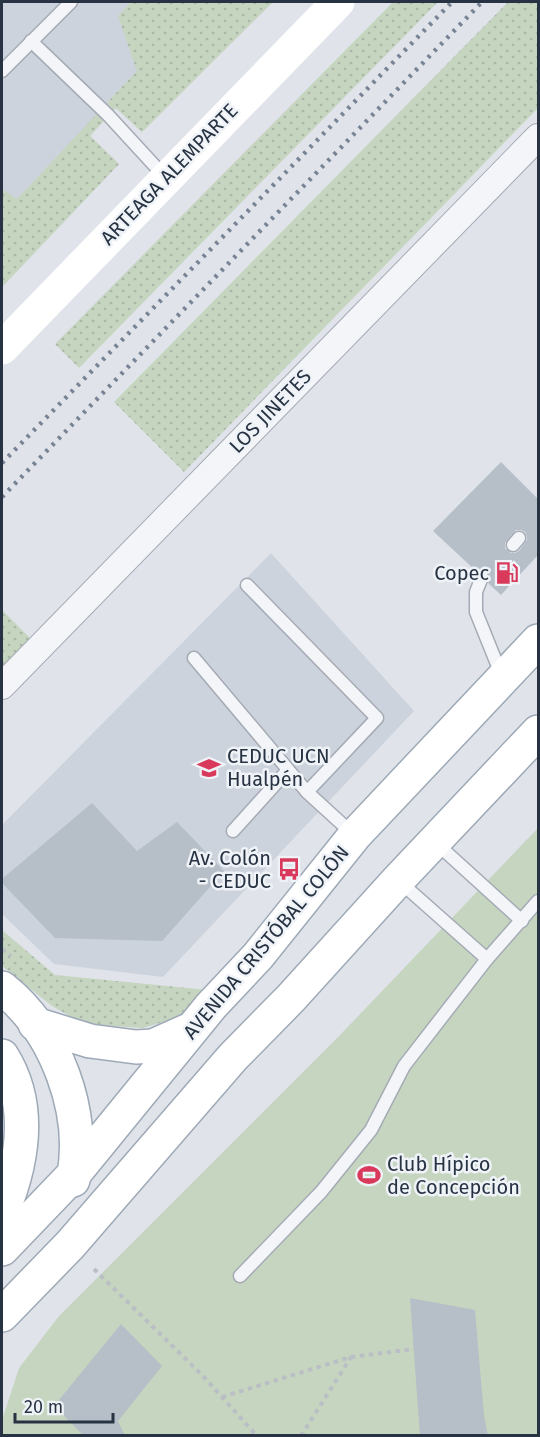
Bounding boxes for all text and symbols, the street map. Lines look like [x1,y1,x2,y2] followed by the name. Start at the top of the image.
[95,98,243,250] street label: ARTEAGA ALEMPARTE
[224,364,316,458] street label: LOS JINETES
[494,560,520,586] fuel station icon: Copec
[434,561,489,585] place label: Copec
[227,744,330,791] place label: CEDUC UCN Hualpén
[196,755,222,781] school or university icon: CEDUC UCN Hualpén
[178,840,354,1044] street label: AVENIDA CRISTÓBAL COLÓN
[189,846,271,893] place label: Av. Colón - CEDUC
[276,856,302,882] bus stop icon: Av. Colón - CEDUC
[387,1152,520,1199] place label: Club Hípico de Concepción
[356,1162,382,1188] sports icon: Club Hípico de Concepción
[15,1386,112,1424] scale bar
[24,1396,63,1418] text: 20 m

